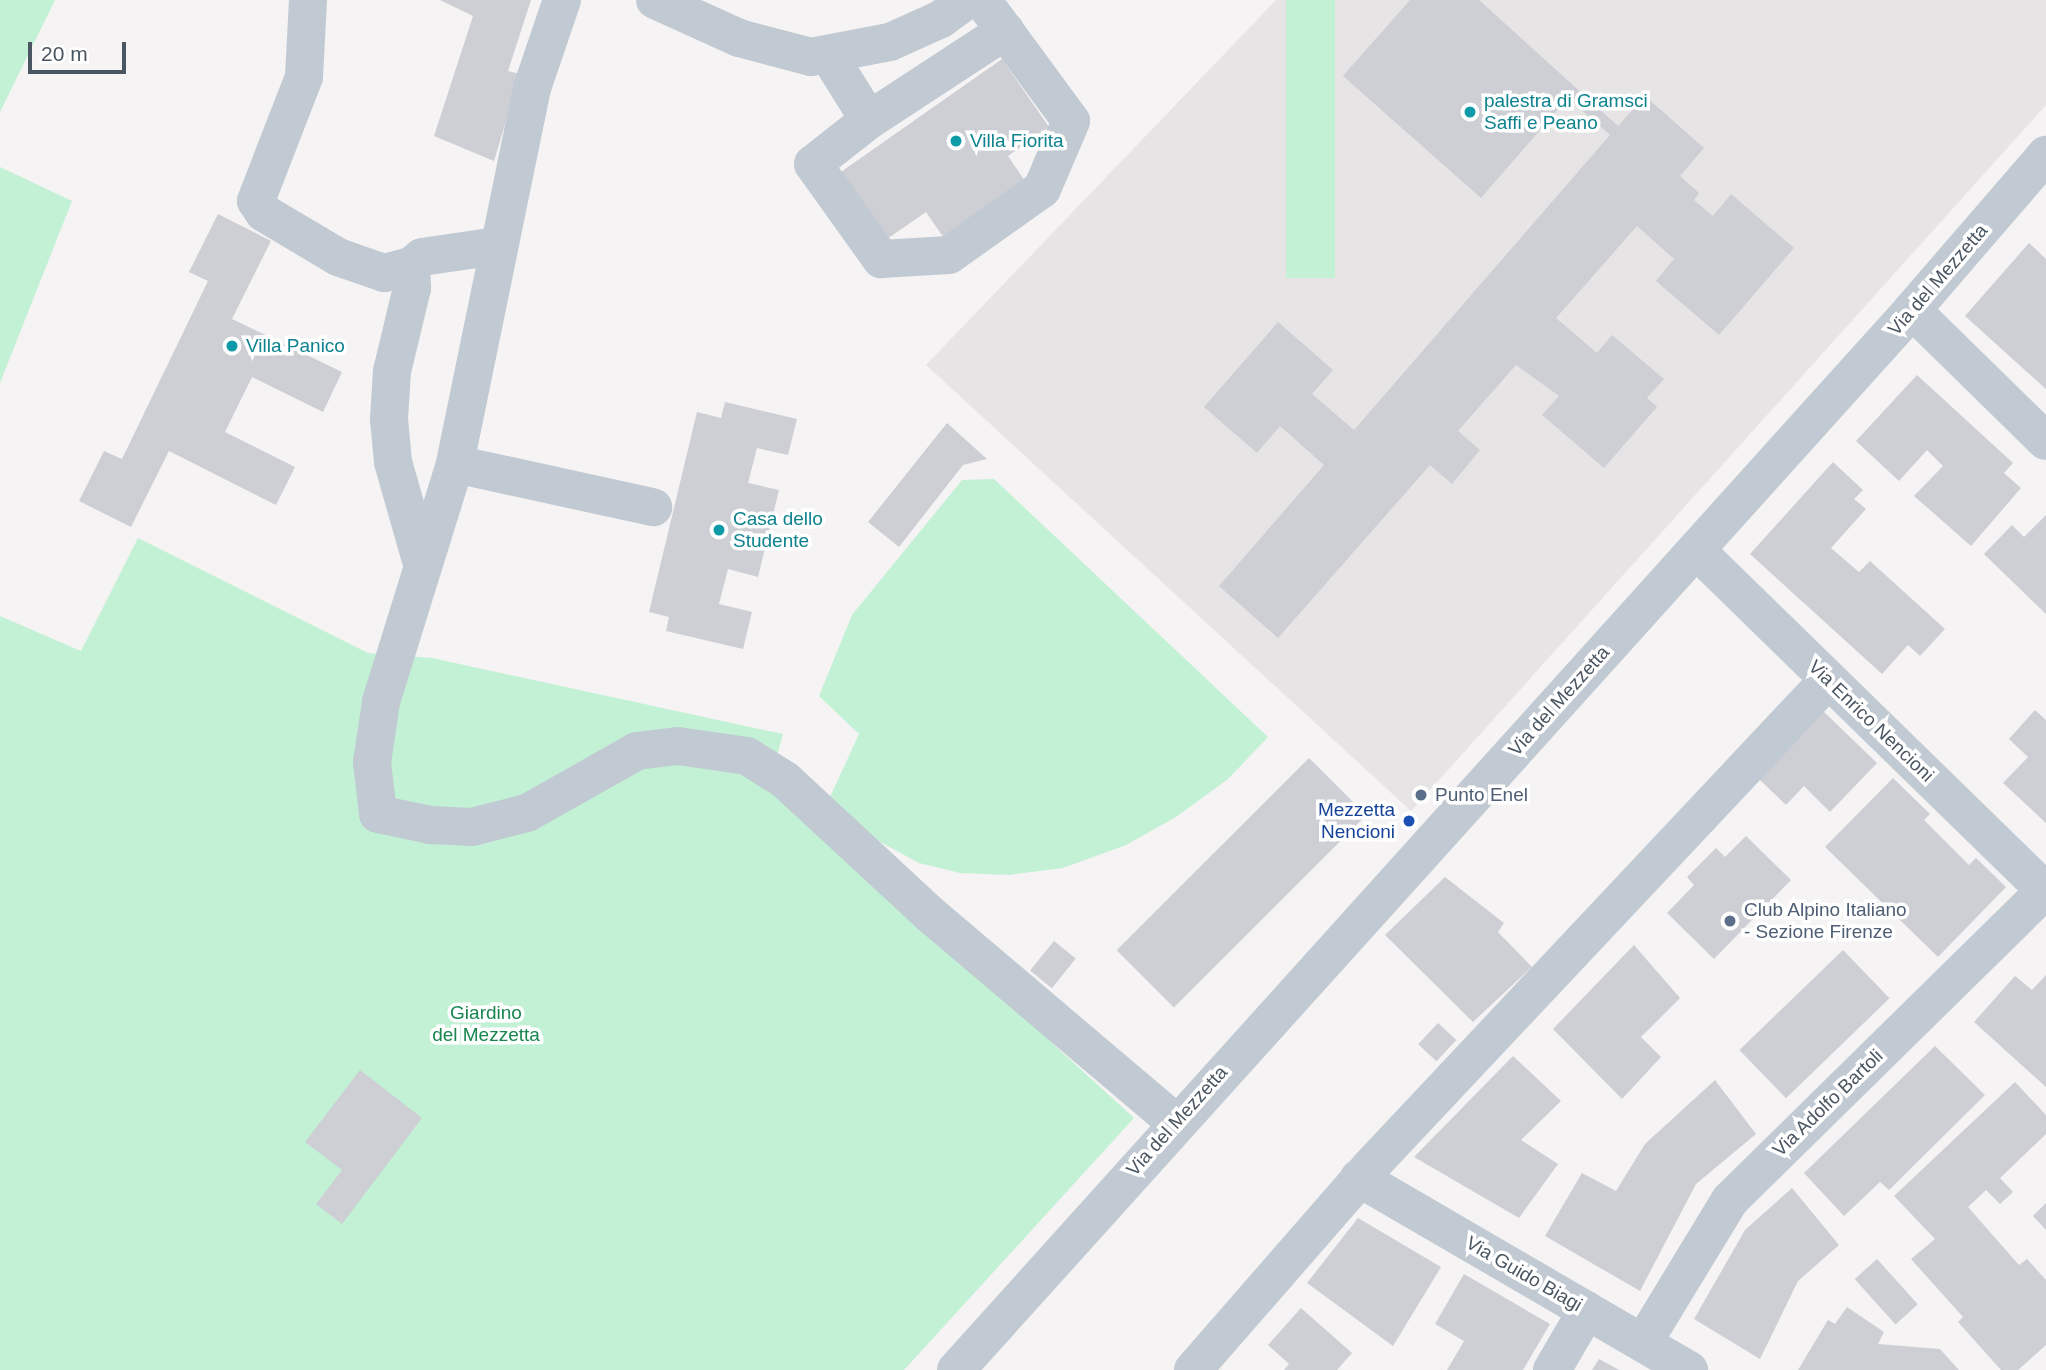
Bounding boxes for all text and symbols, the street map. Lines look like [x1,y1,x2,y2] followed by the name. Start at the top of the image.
[32,28,130,72] scale bar
[41,42,88,65] text: 20 m
[1484,90,1648,134] place label: palestra di Gramsci Saffi e Peano
[1462,104,1478,120] marker: palestra di Gramsci Saffi e Peano
[970,130,1064,152] place label: Villa Fiorita
[948,133,964,149] marker: Villa Fiorita
[1883,220,1993,340] street label: Via del Mezzetta
[246,335,345,357] place label: Villa Panico
[224,338,240,354] marker: Villa Panico
[733,508,823,552] place label: Casa dello Studente
[711,522,727,538] marker: Casa dello Studente
[1504,641,1614,761] street label: Via del Mezzetta
[1804,655,1938,787] street label: Via Enrico Nencioni
[1435,784,1528,806] place label: Punto Enel
[1413,787,1429,803] marker: Punto Enel
[1318,799,1395,843] place label: Mezzetta Nencioni
[1401,813,1417,829] marker: Mezzetta Nencioni
[1744,899,1908,943] place label: Club Alpino Italiano - Sezione Firenze
[1722,913,1738,929] marker: Club Alpino Italiano - Sezione Firenze
[432,1002,540,1046] park label: Giardino del Mezzetta
[1768,1044,1888,1162] street label: Via Adolfo Bartoli
[1122,1061,1232,1181] street label: Via del Mezzetta
[1462,1231,1586,1317] street label: Via Guido Biagi

